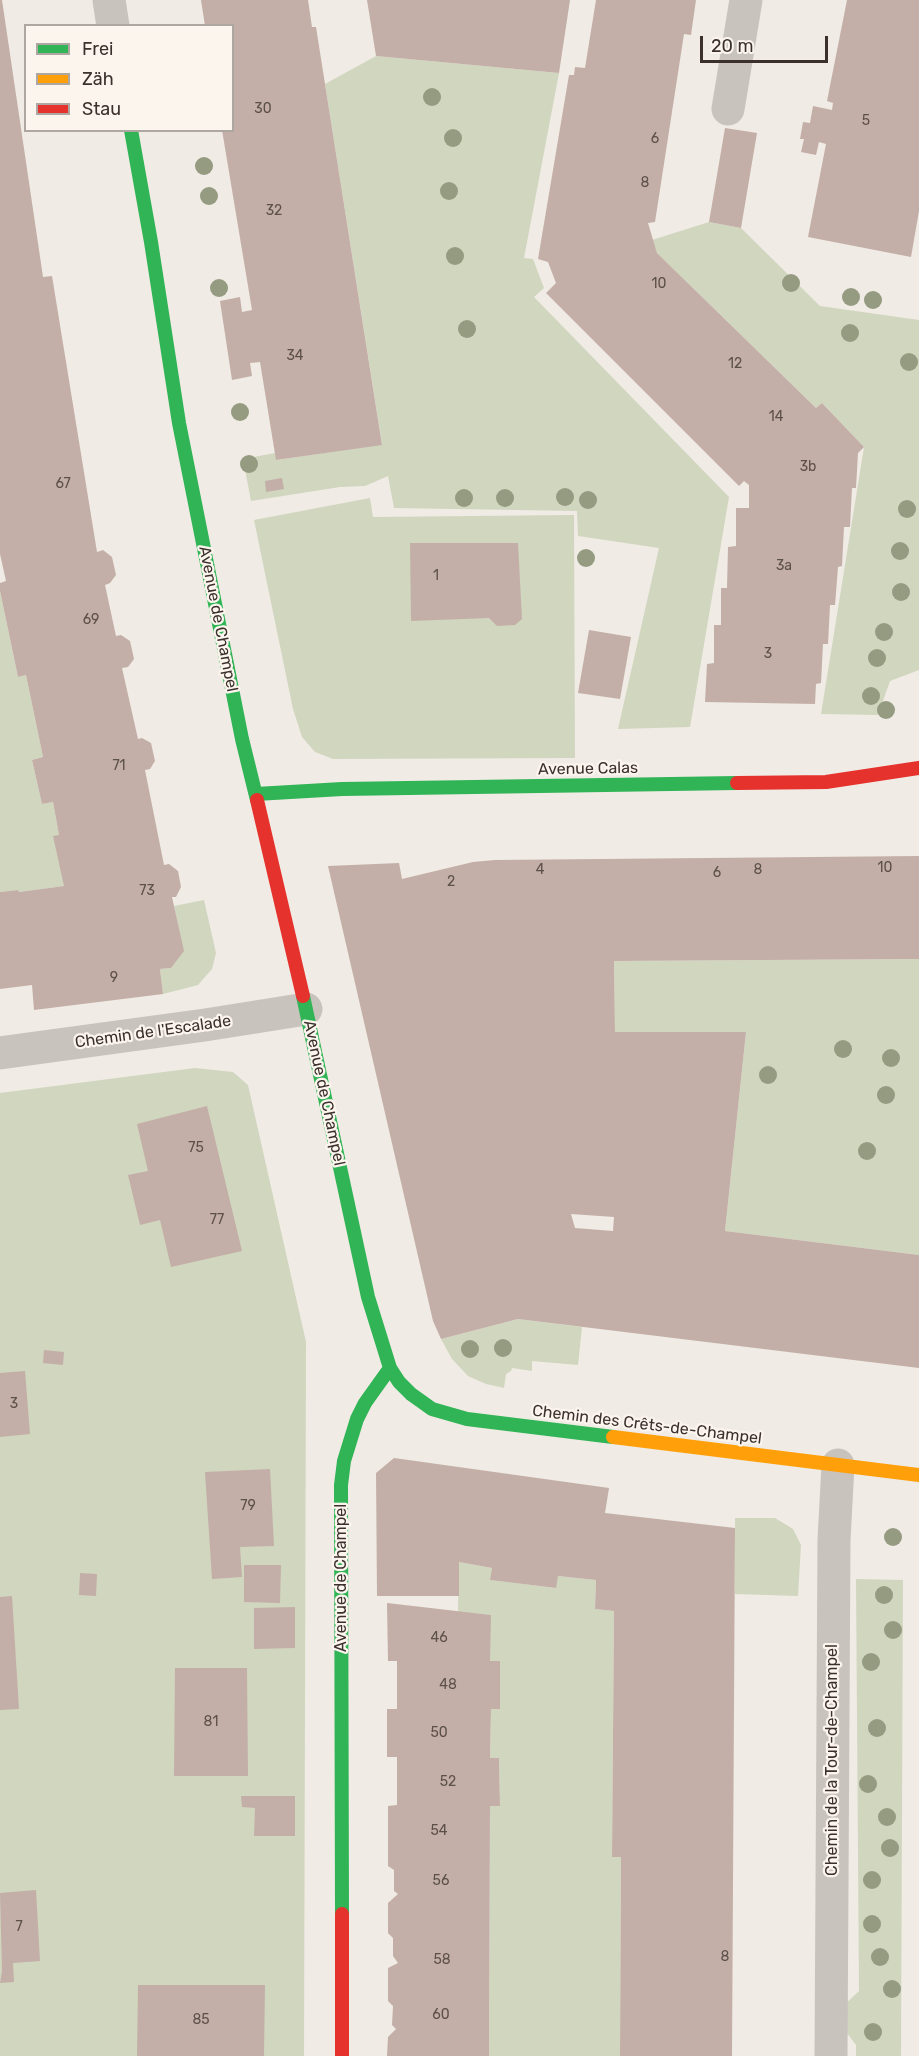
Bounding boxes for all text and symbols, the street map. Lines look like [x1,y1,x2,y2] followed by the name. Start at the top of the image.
[24,24,234,132] legend
[703,24,830,62] scale bar
[711,35,753,57] text: 20 m
[82,38,113,60] text: Frei
[82,68,114,90] text: Zäh
[82,98,121,120] text: Stau
[254,101,272,117] house number: 30
[862,113,870,129] house number: 5
[651,131,659,147] house number: 6
[641,175,649,191] house number: 8
[266,203,282,219] house number: 32
[652,276,666,292] house number: 10
[286,348,304,364] house number: 34
[728,356,742,372] house number: 12
[769,409,783,425] house number: 14
[800,459,816,475] house number: 3b
[55,476,71,492] house number: 67
[194,544,242,694] street label: Avenue de Champel
[776,558,792,574] house number: 3a
[433,568,439,584] house number: 1
[83,612,99,628] house number: 69
[764,646,772,662] house number: 3
[112,758,126,774] house number: 71
[538,759,638,779] street label: Avenue Calas
[878,860,892,876] house number: 10
[536,862,544,878] house number: 4
[754,862,762,878] house number: 8
[713,865,721,881] house number: 6
[447,874,455,890] house number: 2
[139,883,155,899] house number: 73
[110,970,118,986] house number: 9
[74,1012,232,1052] street label: Chemin de l'Escalade
[299,1019,349,1167] street label: Avenue de Champel
[188,1140,204,1156] house number: 75
[210,1212,224,1228] house number: 77
[10,1396,18,1412] house number: 3
[531,1401,763,1449] street label: Chemin des Crêts-de-Champel
[240,1498,256,1514] house number: 79
[331,1504,351,1652] street label: Avenue de Champel
[430,1630,448,1646] house number: 46
[822,1644,842,1876] street label: Chemin de la Tour-de-Champel
[439,1677,457,1693] house number: 48
[204,1714,218,1730] house number: 81
[430,1725,448,1741] house number: 50
[440,1774,456,1790] house number: 52
[430,1823,448,1839] house number: 54
[433,1873,449,1889] house number: 56
[15,1919,23,1935] house number: 7
[721,1949,729,1965] house number: 8
[433,1952,451,1968] house number: 58
[432,2007,450,2023] house number: 60
[192,2012,210,2028] house number: 85

